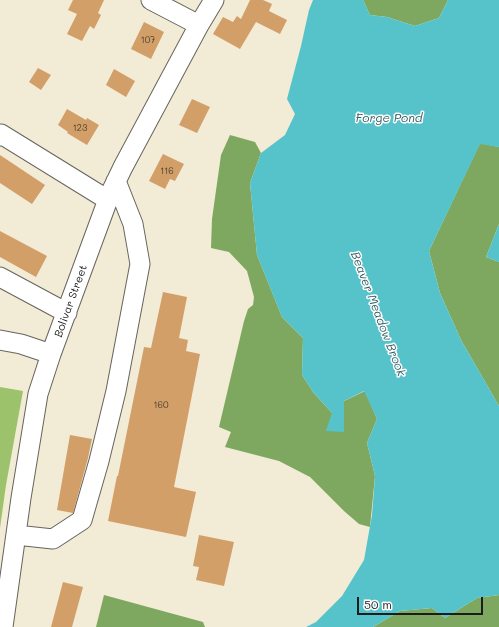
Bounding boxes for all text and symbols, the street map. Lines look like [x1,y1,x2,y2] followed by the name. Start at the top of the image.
[141,35,155,45] house number: 107
[356,111,422,125] water label: Forge Pond
[73,123,87,133] house number: 123
[160,166,174,176] house number: 116
[348,250,408,378] water label: Beaver Meadow Brook
[52,263,90,339] street label: Bolivar Street
[153,400,169,410] house number: 160
[359,589,485,615] scale bar
[364,596,392,612] text: 50 m

